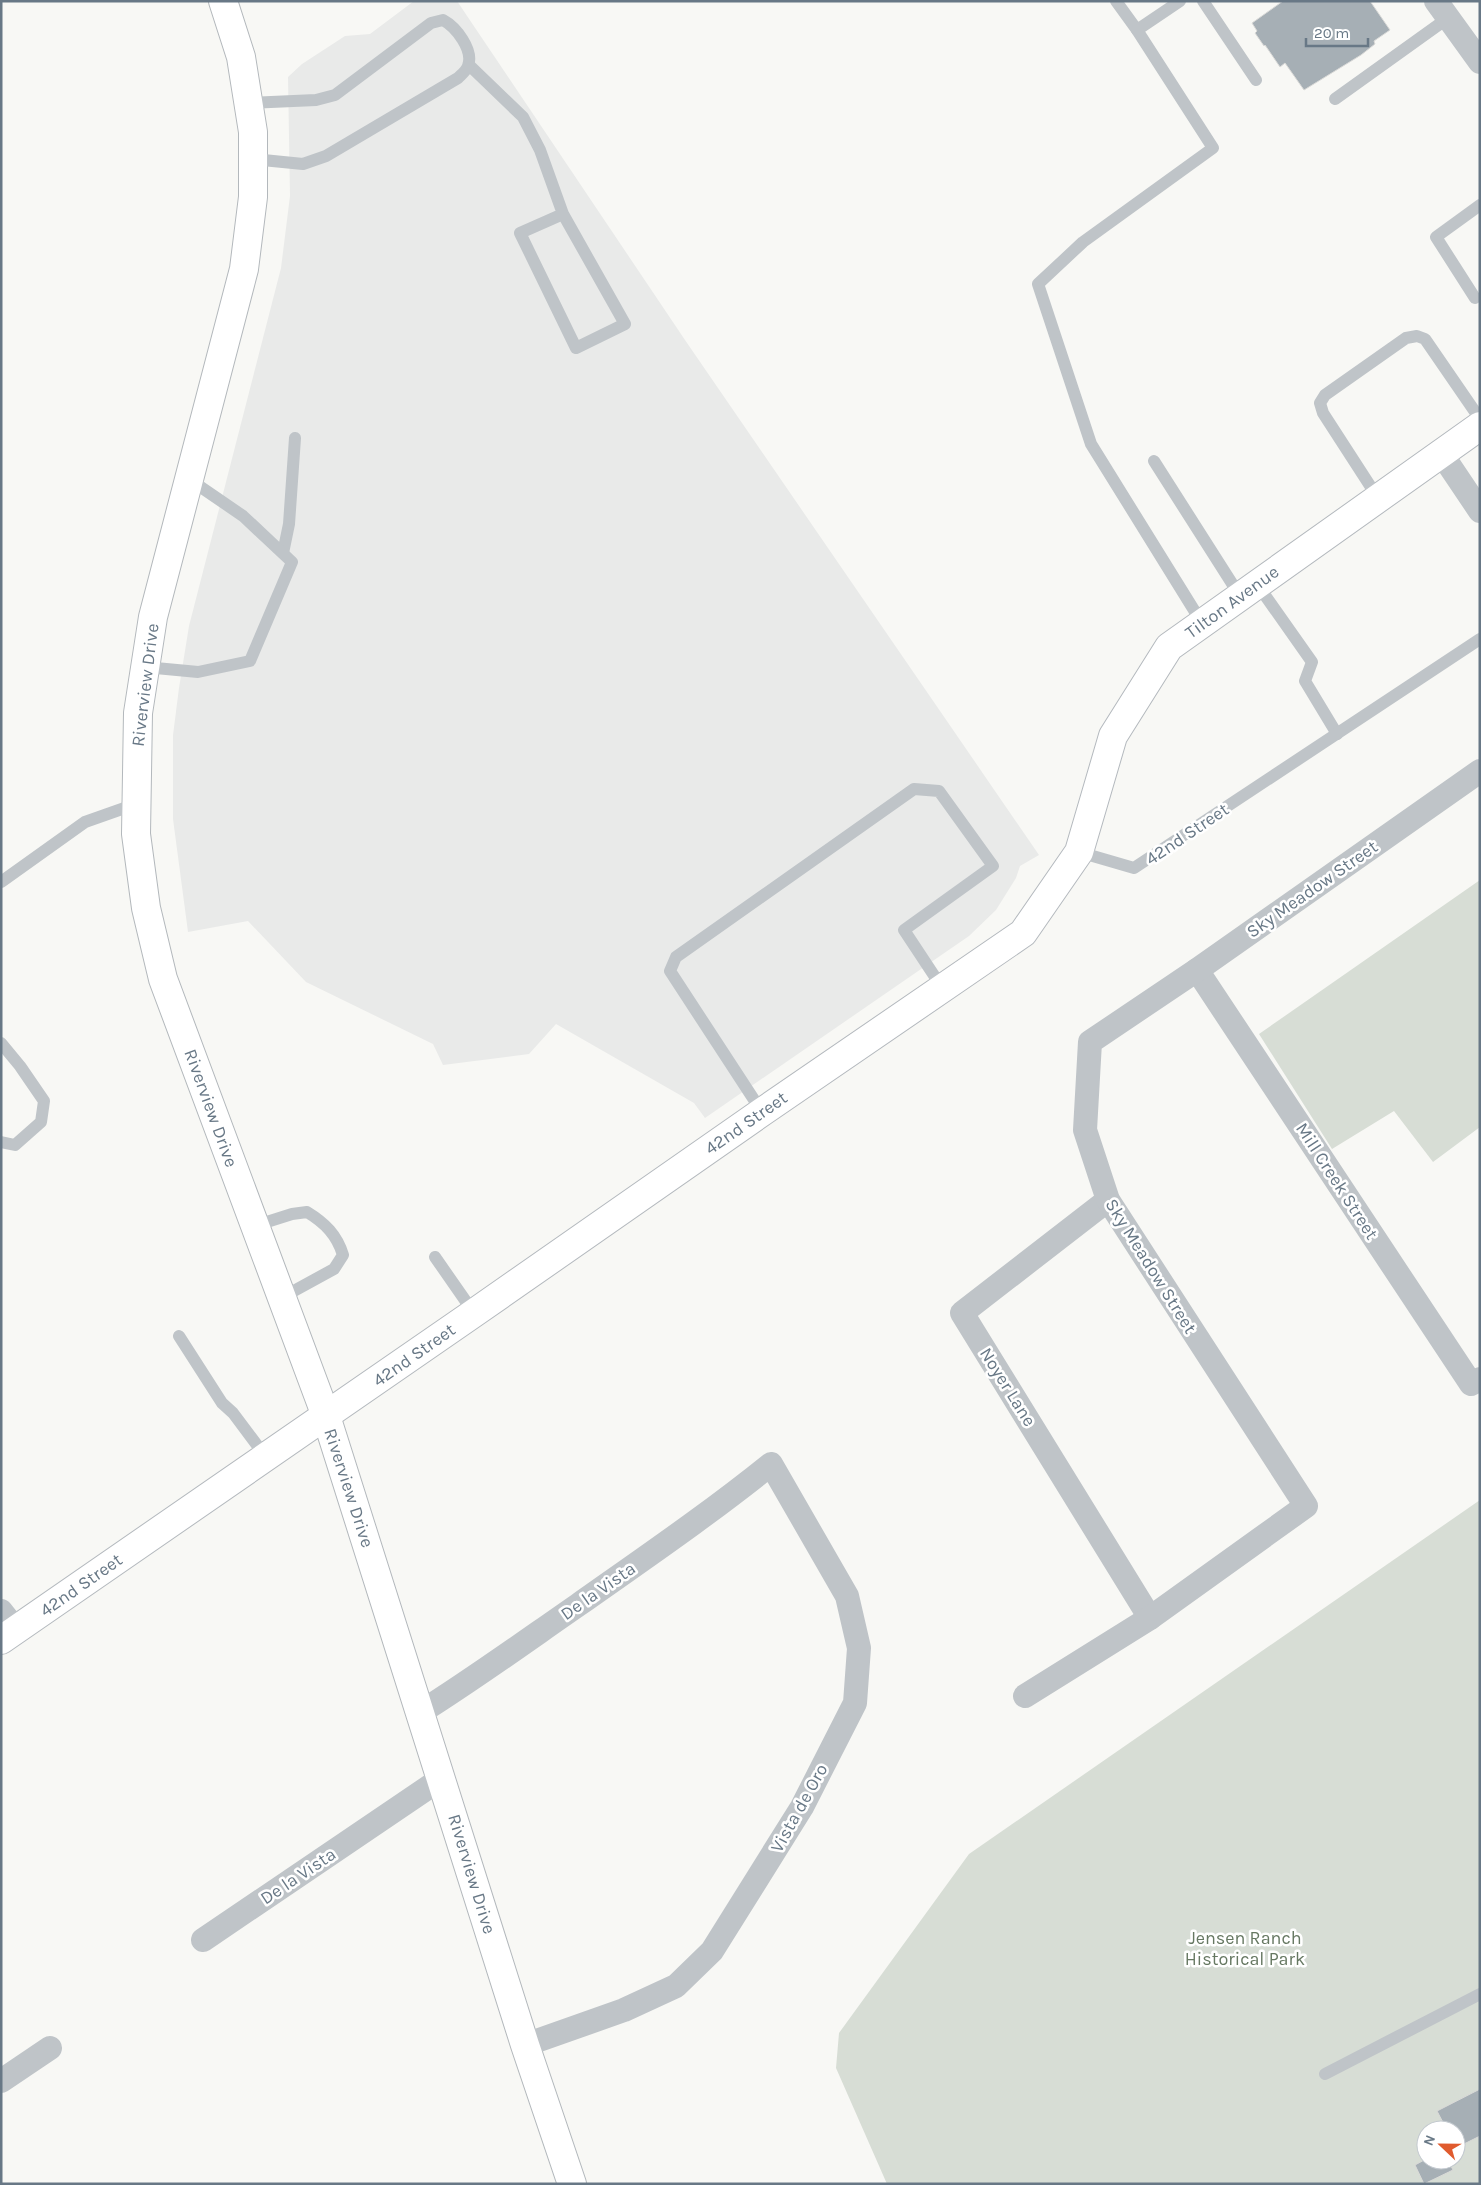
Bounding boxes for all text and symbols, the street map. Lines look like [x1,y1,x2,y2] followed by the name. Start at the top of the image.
[1306,15,1368,47] scale bar
[1314,24,1349,42] text: 20 m
[1181,561,1283,643] street label: Tilton Avenue
[127,622,163,748] street label: Riverview Drive
[1141,798,1233,870] street label: 42nd Street
[1242,835,1382,942] street label: Sky Meadow Street
[179,1046,243,1170] street label: Riverview Drive
[700,1086,792,1159] street label: 42nd Street
[1291,1118,1383,1244] street label: Mill Creek Street
[1101,1194,1202,1338] street label: Sky Meadow Street
[368,1318,460,1391] street label: 42nd Street
[975,1343,1041,1431] street label: Noyer Lane
[319,1426,379,1550] street label: Riverview Drive
[35,1548,127,1621] street label: 42nd Street
[556,1557,640,1625] street label: De la Vista
[766,1760,832,1856] street label: Vista de Oro
[443,1811,501,1937] street label: Riverview Drive
[256,1843,340,1909] street label: De la Vista
[1185,1927,1305,1970] park label: Jensen Ranch Historical Park
[1416,2120,1466,2170] north arrow
[1420,2132,1439,2148] text: N

